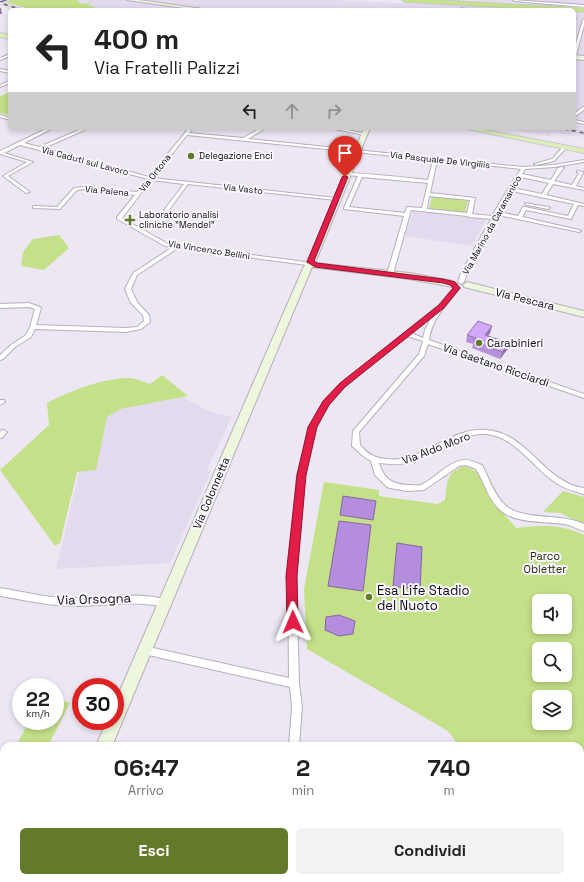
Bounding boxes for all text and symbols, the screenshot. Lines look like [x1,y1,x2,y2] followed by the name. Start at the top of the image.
[94,21,179,57] text: 400 m
[28,24,80,76] icon: left
[94,56,240,79] text: Via Fratelli Palizzi
[239,100,261,122] icon: left
[281,100,303,122] icon: ahead
[323,100,345,122] icon: right
[328,136,362,177] pin
[334,142,356,164] icon: arrive
[40,144,130,179] street label: Via Caduti sul Lavoro
[389,149,491,171] street label: Via Pasquale De Virgiliis
[199,150,273,162] place label: Delegazione Enci
[186,151,196,161] marker: Delegazione Enci
[136,152,174,194] street label: Via Ortona
[460,173,524,277] street label: Via Marino da Caramanico
[223,181,264,197] street label: Via Vasto
[85,183,129,199] street label: Via Palena
[139,209,219,231] place label: Laboratorio analisi cliniche "Mendel"
[124,214,136,226] marker: Laboratorio analisi cliniche "Mendel"
[167,238,251,262] street label: Via Vincenzo Bellini
[494,285,557,313] street label: Via Pescara
[487,336,544,350] place label: Carabinieri
[474,338,484,348] marker: Carabinieri
[441,340,551,390] street label: Via Gaetano Ricciardi
[400,429,472,467] street label: Via Aldo Moro
[190,454,233,531] street label: Via Colonnetta
[524,549,566,576] park label: Parco Obletter
[377,582,469,614] place label: Esa Life Stadio del Nuoto
[57,589,132,609] street label: Via Orsogna
[364,592,374,602] marker: Esa Life Stadio del Nuoto
[532,594,572,730] map controls
[532,594,572,634] button: sound
[272,601,314,643] position arrow
[532,642,572,682] button: search
[72,678,124,730] speed limit sign: 30
[26,686,50,712] text: 22
[532,690,572,730] button: layers
[26,707,50,720] text: km/h
[113,752,178,783] text: 06:47
[296,752,310,783] text: 2
[428,752,471,783] text: 740
[128,782,164,799] text: Arrivo
[292,782,314,799] text: min
[443,782,455,799] text: m
[20,828,288,874] button: Esci
[296,828,564,874] button: Condividi

